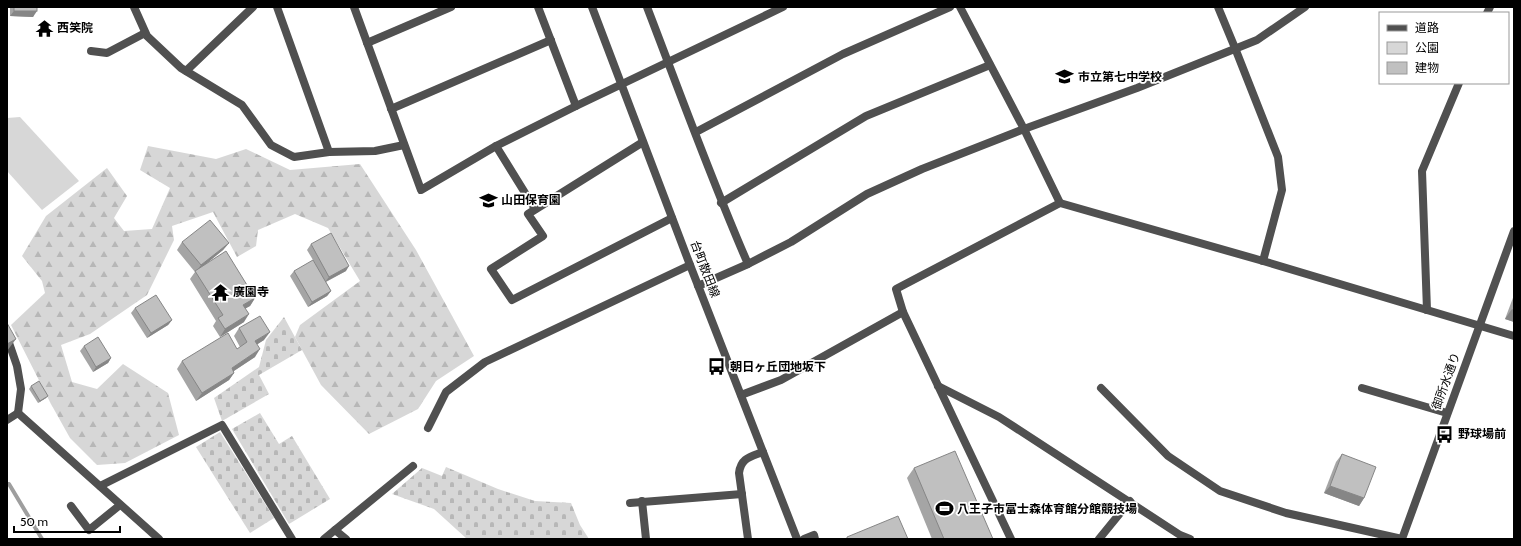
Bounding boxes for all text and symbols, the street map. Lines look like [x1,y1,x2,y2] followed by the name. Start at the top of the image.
[1379,12,1509,84] legend
[34,18,54,38] temple icon: 西笑院
[57,20,93,35] place label: 西笑院
[1415,20,1439,35] text: 道路
[1415,40,1439,55] text: 公園
[1415,60,1439,75] text: 建物
[1055,67,1075,87] school or university icon: 市立第七中学校
[1078,69,1162,84] place label: 市立第七中学校
[478,190,498,210] school or university icon: 山田保育園
[501,192,561,207] place label: 山田保育園
[688,238,723,300] street label: 台町散田線
[210,282,230,302] temple icon: 廣園寺
[233,284,269,299] place label: 廣園寺
[1428,350,1463,412] street label: 御所水通り
[707,357,727,377] bus stop icon: 朝日ヶ丘団地坂下
[730,359,826,374] place label: 朝日ヶ丘団地坂下
[1435,424,1455,444] bus stop icon: 野球場前
[1458,426,1506,441] place label: 野球場前
[934,499,954,519] sports icon: 八王子市富士森体育館分館競技場
[957,501,1137,516] place label: 八王子市富士森体育館分館競技場
[14,508,120,534] scale bar
[20,514,48,529] text: 50 m

